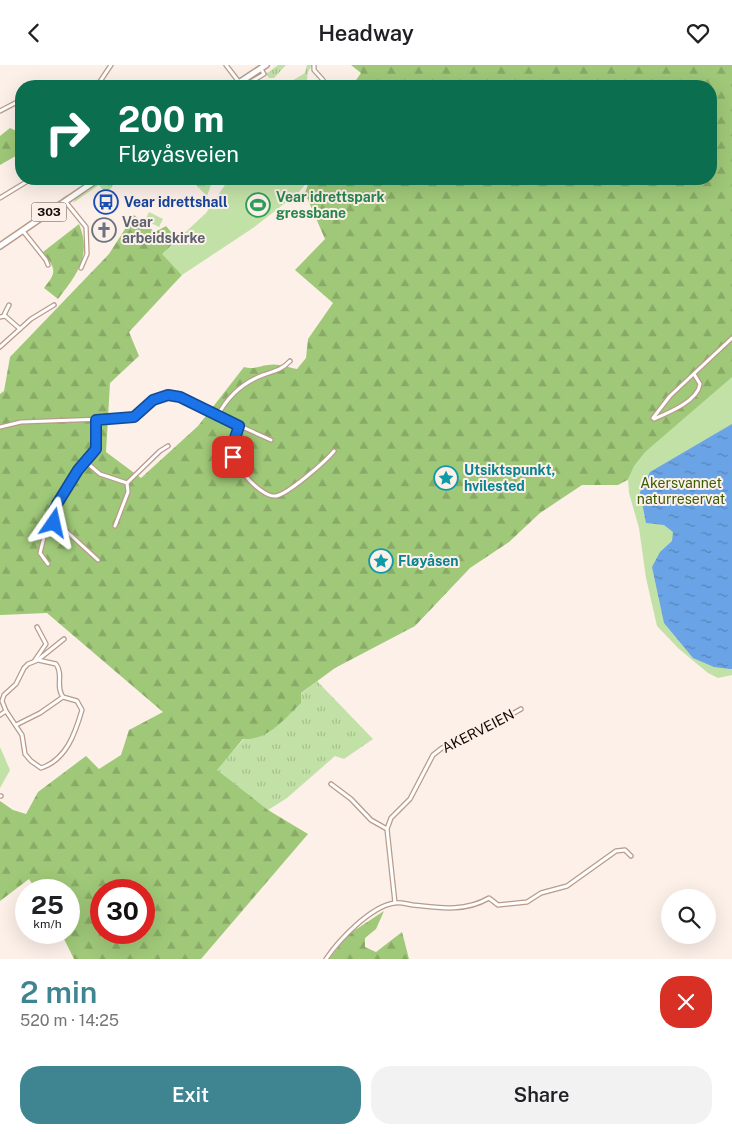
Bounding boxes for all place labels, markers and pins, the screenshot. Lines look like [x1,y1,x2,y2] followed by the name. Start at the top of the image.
[93,189,119,215] bus stop icon: Vear idrettshall
[276,189,385,221] place label: Vear idrettspark gressbane
[245,192,271,218] sports icon: Vear idrettspark gressbane
[124,194,228,210] place label: Vear idrettshall
[122,214,205,246] place label: Vear arbeidskirke
[91,217,117,243] church icon: Vear arbeidskirke
[212,436,254,478] pin
[464,462,555,494] place label: Utsiktspunkt, hvilested
[433,465,459,491] place icon: Utsiktspunkt, hvilested
[368,548,394,574] place icon: Fløyåsen
[398,553,459,569] place label: Fløyåsen

